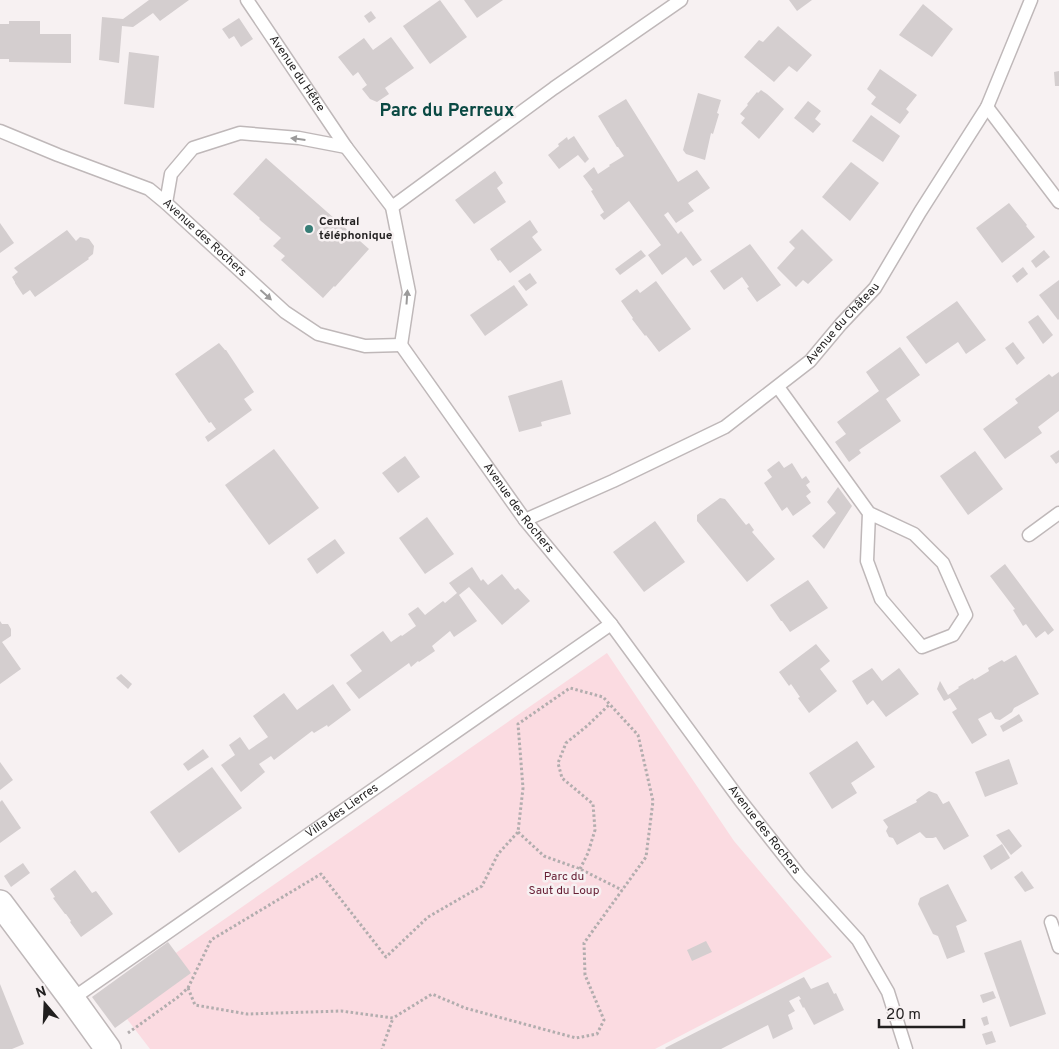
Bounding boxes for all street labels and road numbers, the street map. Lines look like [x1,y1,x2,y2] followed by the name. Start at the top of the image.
[265,32,328,115] street label: Avenue du Hêtre
[159,195,250,281] street label: Avenue des Rochers
[802,280,884,368] street label: Avenue du Château
[479,460,557,557] street label: Avenue des Rochers
[303,780,382,842] street label: Villa des Lierres
[724,782,804,878] street label: Avenue des Rochers

